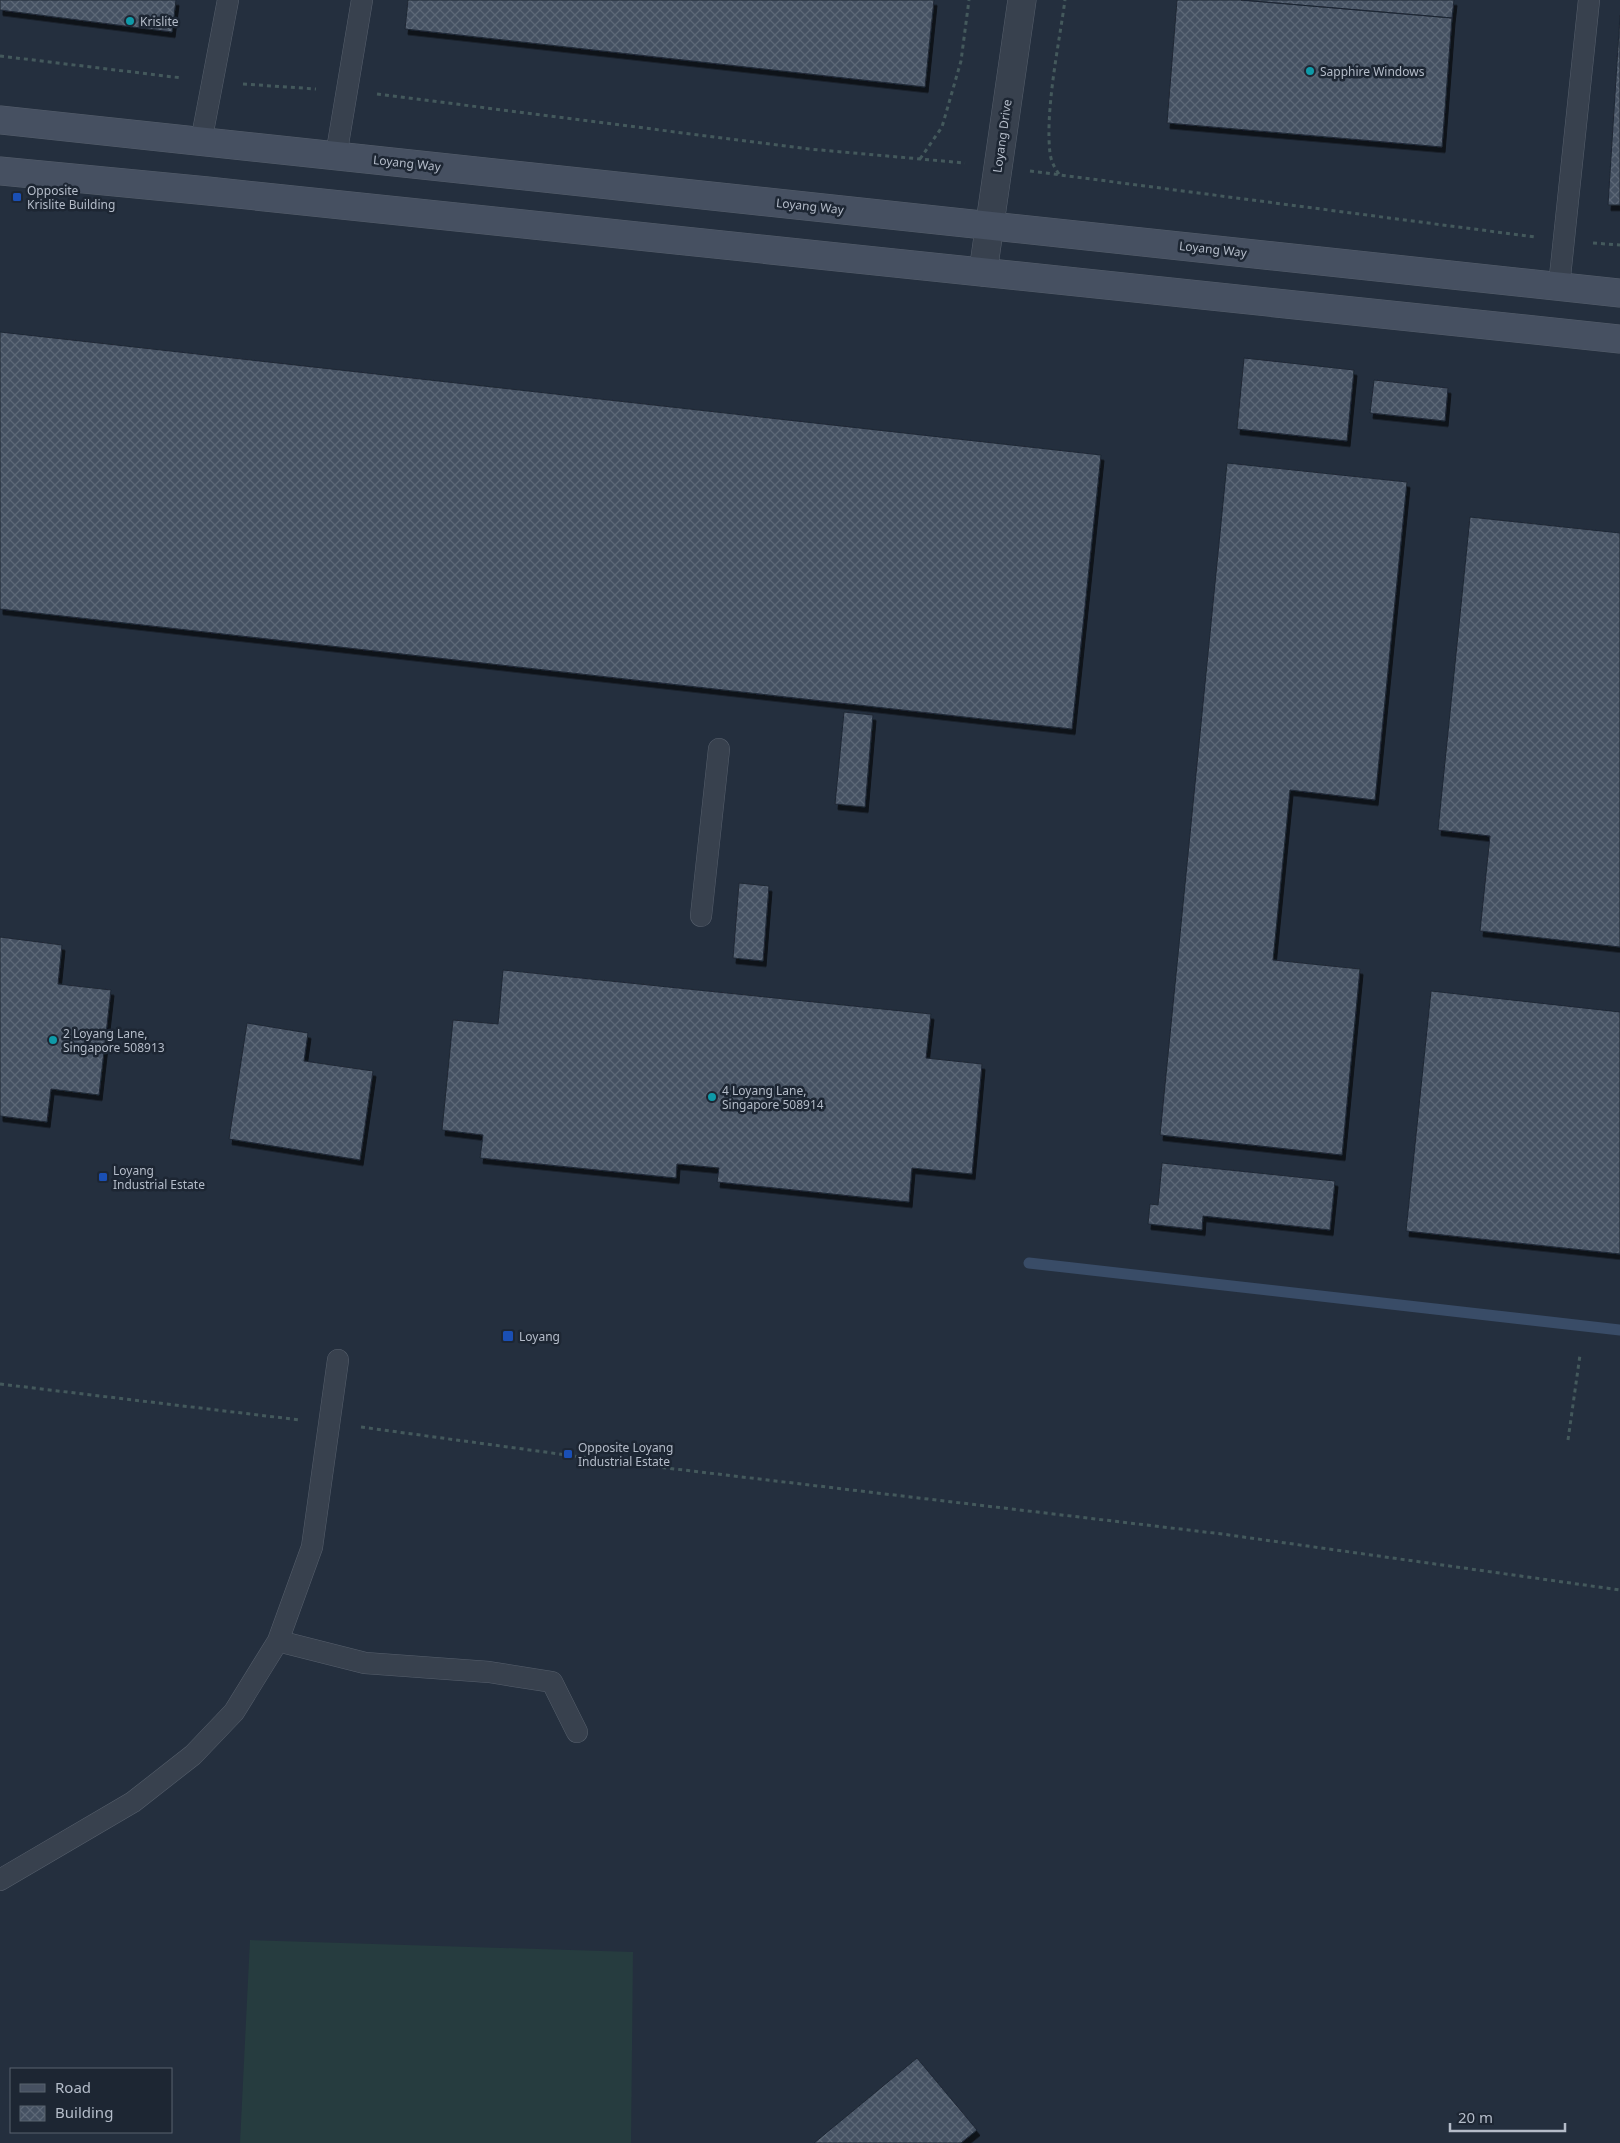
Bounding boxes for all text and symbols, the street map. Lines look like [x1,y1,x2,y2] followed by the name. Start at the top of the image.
[140,13,179,30] place label: Krislite
[124,15,136,27] marker: Krislite
[1320,63,1425,80] place label: Sapphire Windows
[1304,65,1316,77] marker: Sapphire Windows
[988,98,1016,174] street label: Loyang Drive
[372,151,442,175] street label: Loyang Way
[27,182,115,213] place label: Opposite Krislite Building
[11,191,23,203] marker: Opposite Krislite Building
[775,194,845,218] street label: Loyang Way
[1178,237,1248,261] street label: Loyang Way
[63,1025,165,1056] place label: 2 Loyang Lane, Singapore 508913
[47,1034,59,1046] marker: 2 Loyang Lane, Singapore 508913
[722,1082,824,1113] place label: 4 Loyang Lane, Singapore 508914
[706,1091,718,1103] marker: 4 Loyang Lane, Singapore 508914
[113,1162,205,1193] place label: Loyang Industrial Estate
[97,1171,109,1183] marker: Loyang Industrial Estate
[519,1328,560,1345] place label: Loyang
[501,1329,515,1343] marker: Loyang
[578,1439,673,1470] place label: Opposite Loyang Industrial Estate
[562,1448,574,1460] marker: Opposite Loyang Industrial Estate
[10,2068,172,2133] legend
[55,2077,91,2097] text: Road
[1450,2100,1565,2132] scale bar
[55,2102,113,2122] text: Building
[1458,2107,1493,2127] text: 20 m

